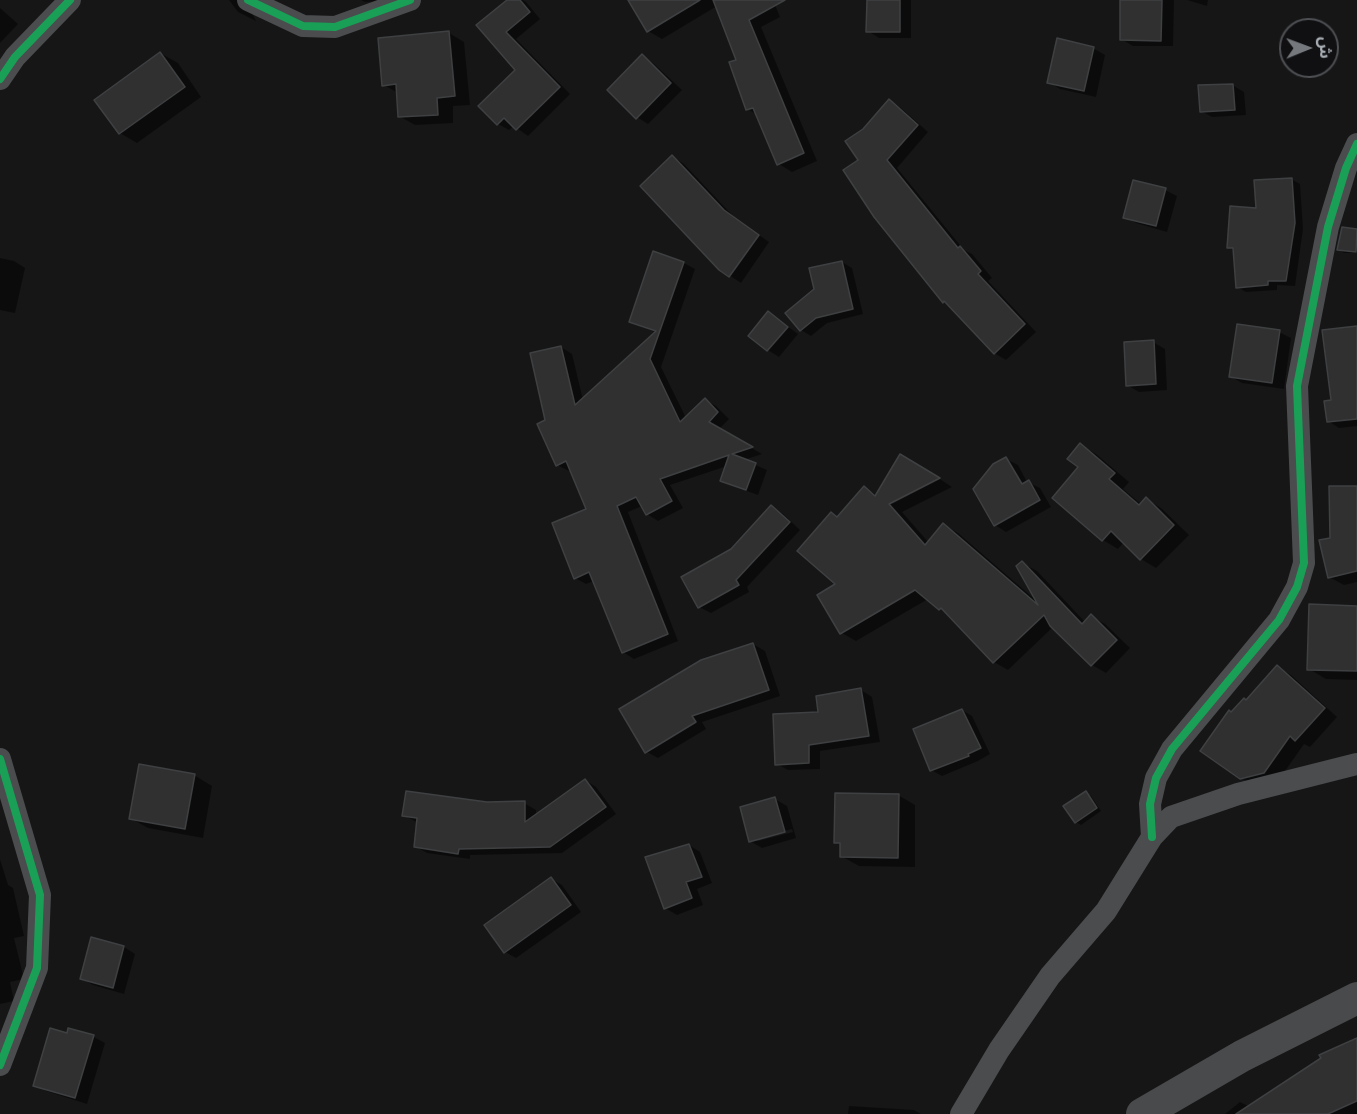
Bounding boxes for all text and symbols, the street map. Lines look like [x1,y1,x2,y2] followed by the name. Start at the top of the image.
[1279,18,1339,78] north arrow
[1316,37,1335,59] text: ش

